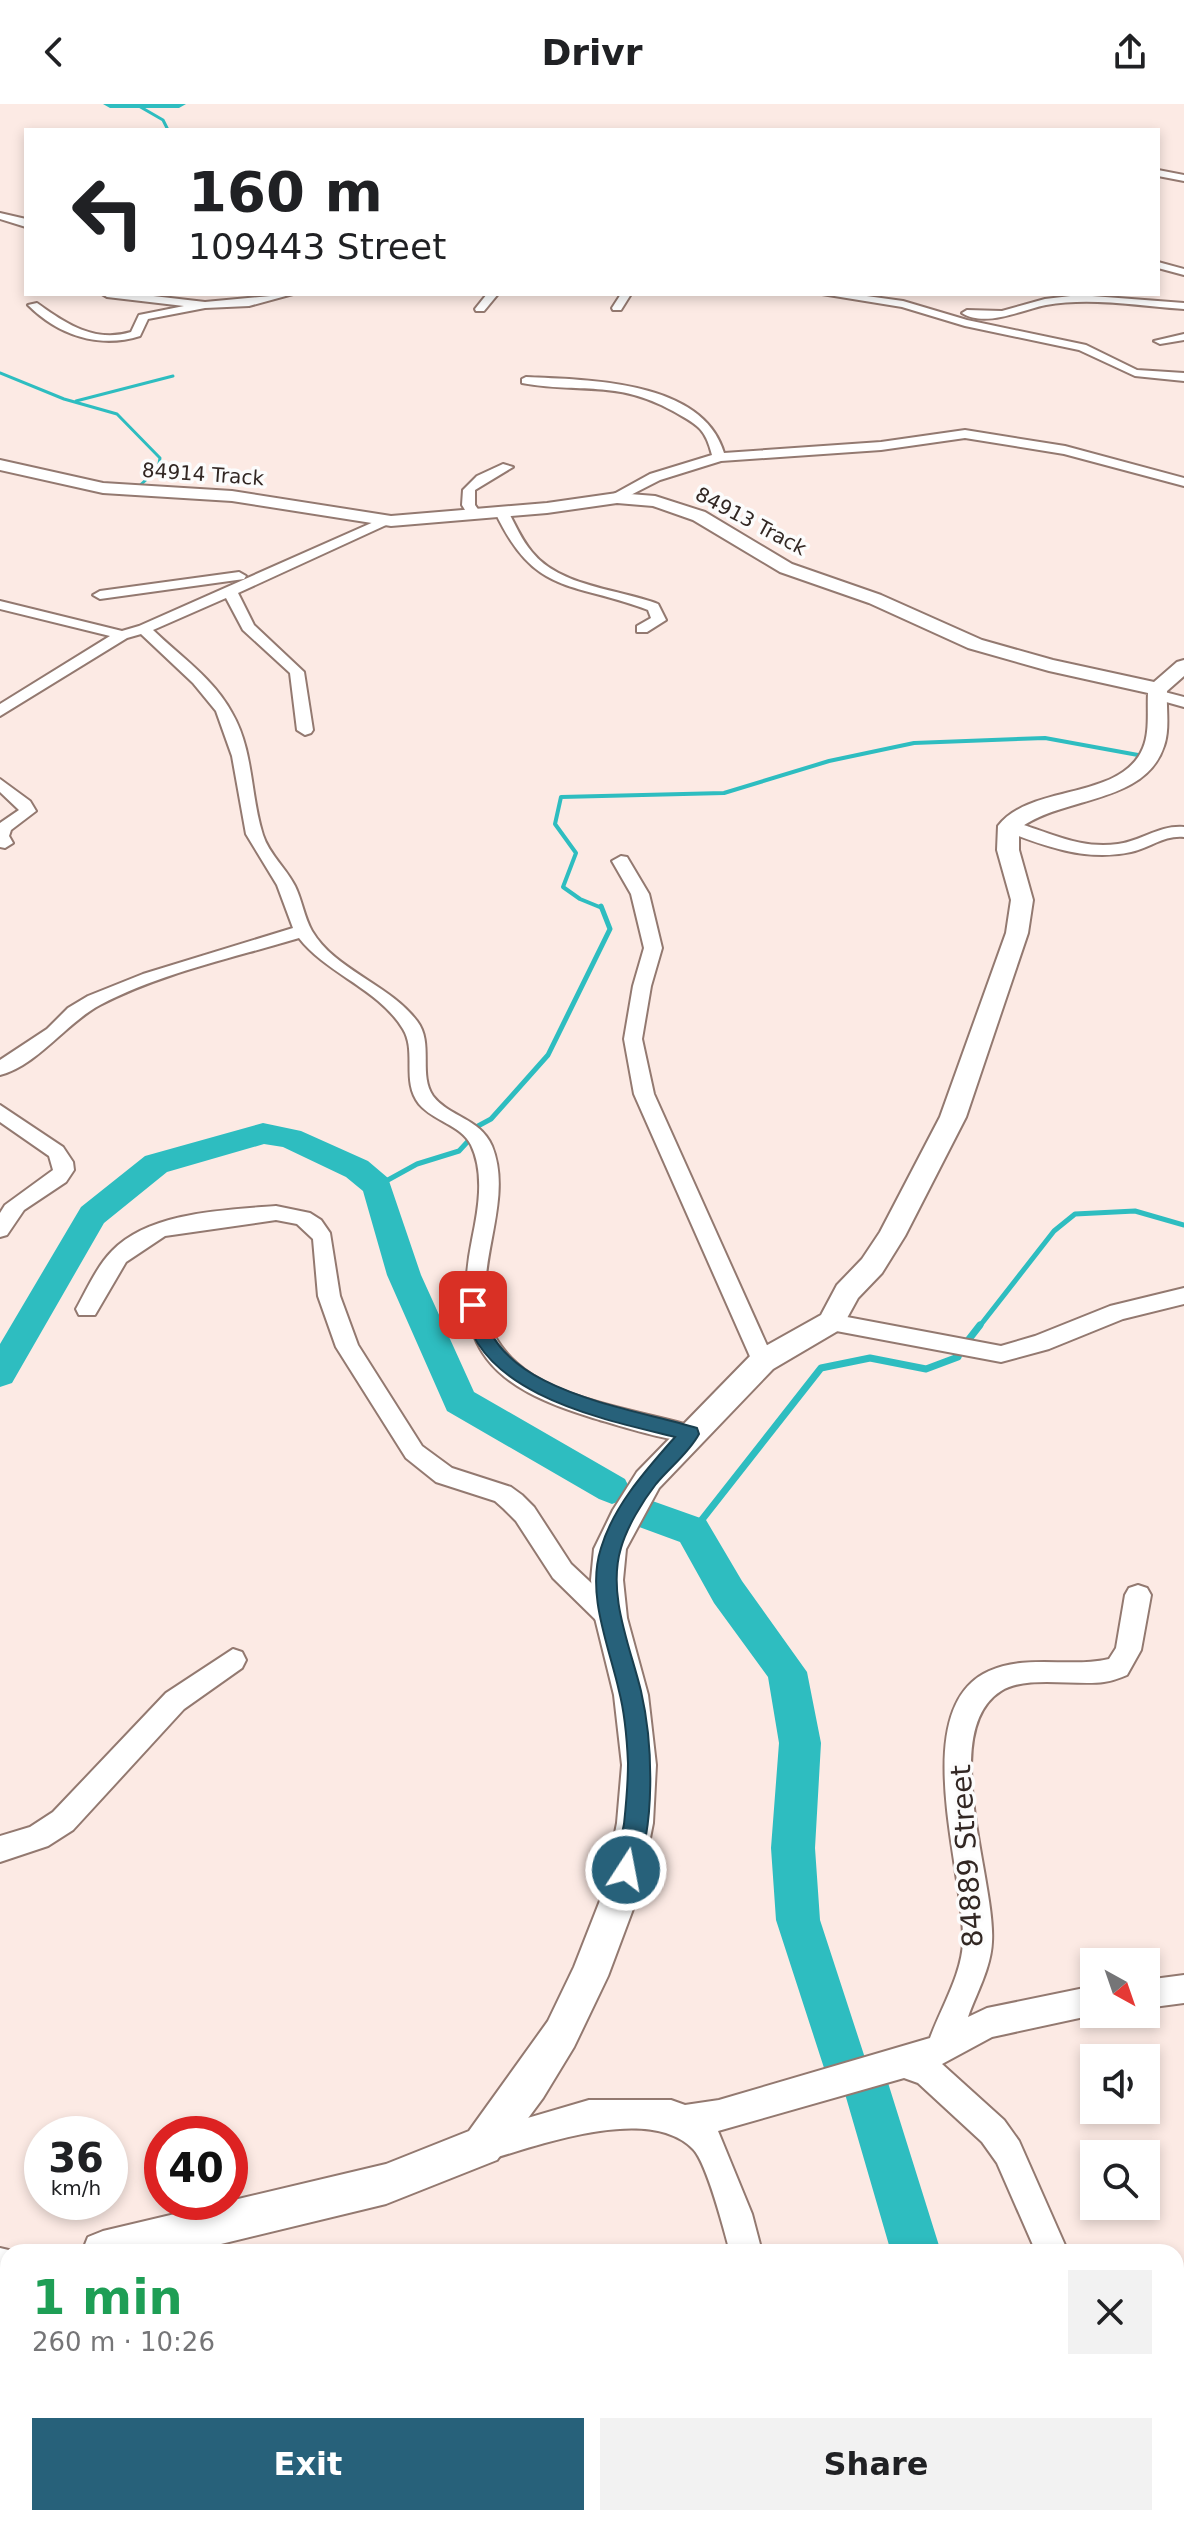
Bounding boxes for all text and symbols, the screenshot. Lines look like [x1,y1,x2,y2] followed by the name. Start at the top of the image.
[32,30,76,74] icon: back
[1108,30,1152,74] icon: share
[541,32,643,73] text: Drivr
[188,159,383,224] text: 160 m
[56,160,160,264] icon: left
[188,226,446,267] text: 109443 Street
[141,458,265,490] street label: 84914 Track
[691,482,811,560] street label: 84913 Track
[439,1271,507,1339] pin
[451,1283,495,1327] icon: arrive
[944,1764,990,1948] street label: 84889 Street
[584,1828,668,1912] position arrow
[1080,1948,1160,2028] north arrow
[1080,1948,1160,2220] map controls
[1080,2044,1160,2124] button: sound
[144,2116,248,2220] speed limit sign: 40
[48,2135,104,2181] text: 36
[1080,2140,1160,2220] button: search
[51,2176,101,2200] text: km/h
[32,2269,183,2325] text: 1 min
[1068,2270,1152,2354] button: close
[32,2327,215,2357] text: 260 m · 10:26
[32,2418,584,2510] button: Exit
[600,2418,1152,2510] button: Share

